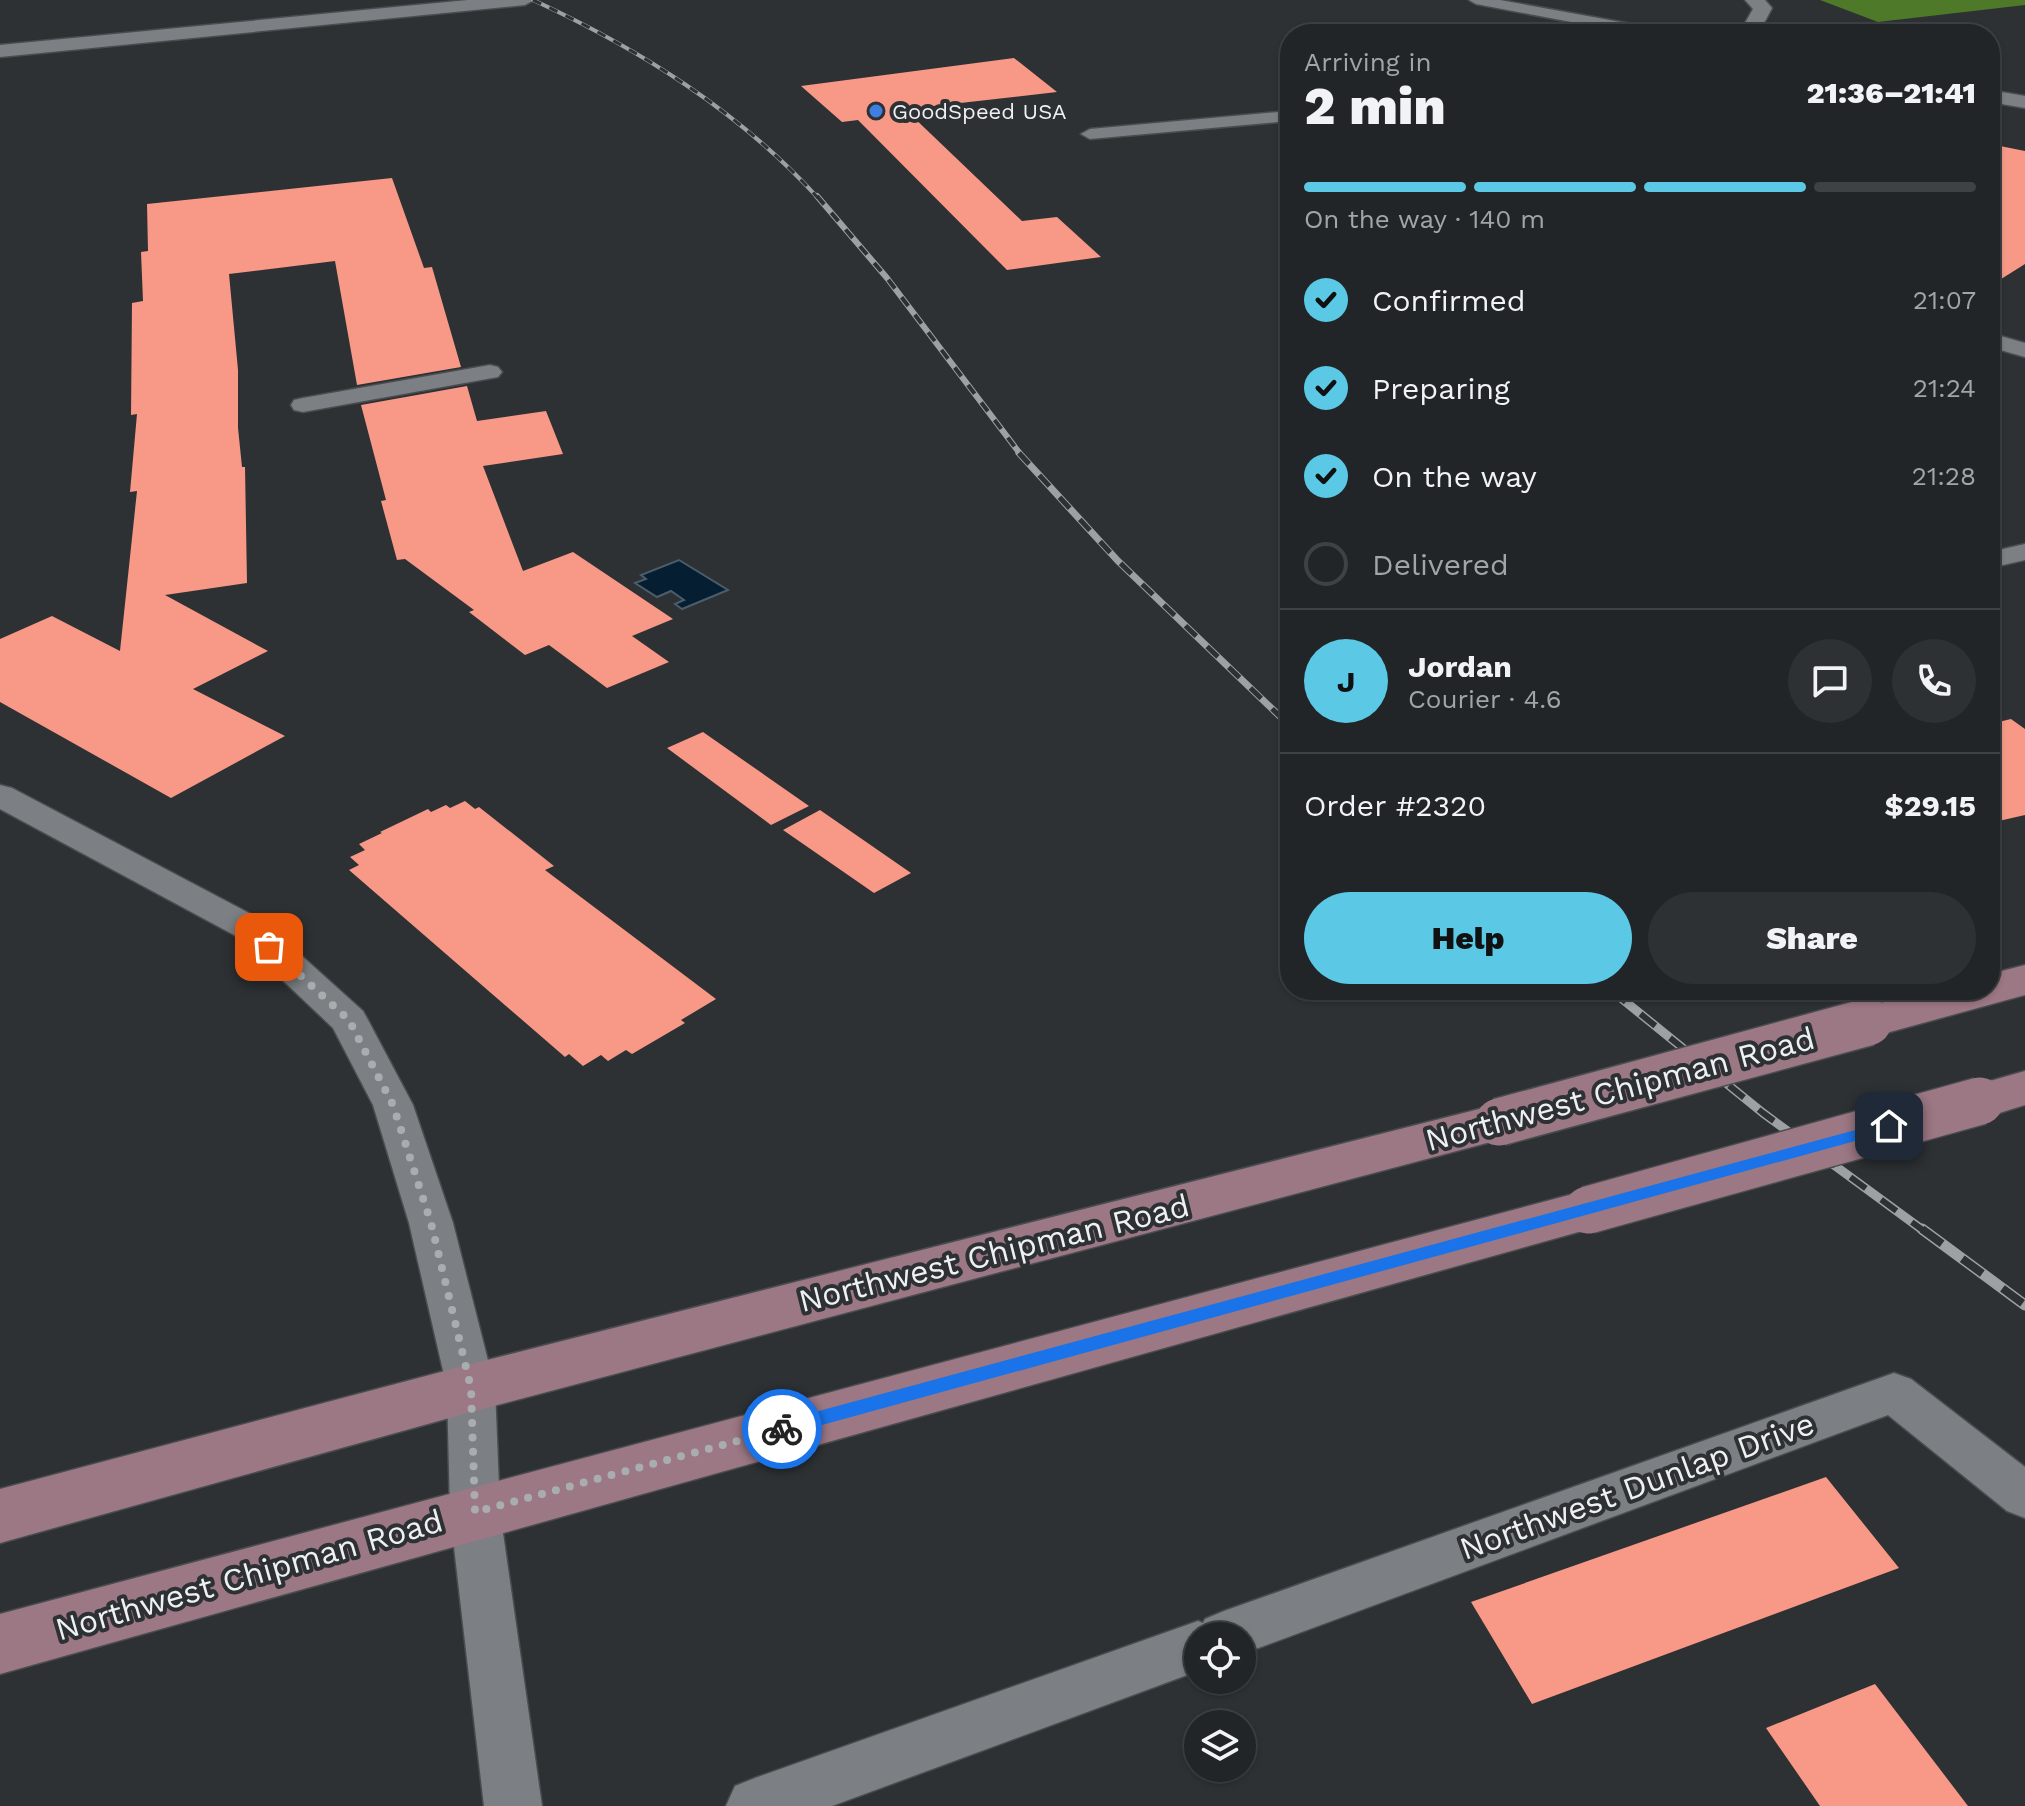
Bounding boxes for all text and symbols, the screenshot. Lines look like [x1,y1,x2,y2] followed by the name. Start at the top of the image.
[1304,47,1432,77] text: Arriving in
[1807,75,1976,110] text: 21:36–21:41
[1304,76,1446,137] text: 2 min
[892,99,1067,124] place label: GoodSpeed USA
[867,102,885,120] marker: GoodSpeed USA
[1304,204,1545,234] text: On the way · 140 m
[1304,278,1348,322] icon: check
[1372,283,1526,318] text: Confirmed
[1913,285,1976,315] text: 21:07
[1304,366,1348,410] icon: check
[1372,371,1510,406] text: Preparing
[1913,373,1976,403] text: 21:24
[1304,454,1348,498] icon: check
[1372,459,1537,494] text: On the way
[1912,461,1976,491] text: 21:28
[1372,547,1509,582] text: Delivered
[1788,639,1872,723] button: chat
[1892,639,1976,723] button: phone
[1408,649,1512,684] text: Jordan
[1337,664,1355,699] text: J
[1408,684,1562,714] text: Courier · 4.6
[1304,788,1486,823] text: Order #2320
[1884,788,1976,823] text: $29.15
[1304,892,1632,984] button: Help
[1648,892,1976,984] button: Share
[235,913,303,981] pin
[247,925,291,969] icon: bag
[1421,1019,1819,1159] street label: Northwest Chipman Road
[1855,1092,1923,1160] pin
[1867,1104,1911,1148] icon: home
[795,1186,1193,1320] street label: Northwest Chipman Road
[742,1389,822,1469] courier
[1455,1404,1819,1568] street label: Northwest Dunlap Drive
[760,1407,804,1451] icon: bike
[51,1501,447,1649] street label: Northwest Chipman Road
[1184,1622,1256,1782] map controls
[1184,1622,1256,1694] button: locate
[1184,1710,1256,1782] button: layers

